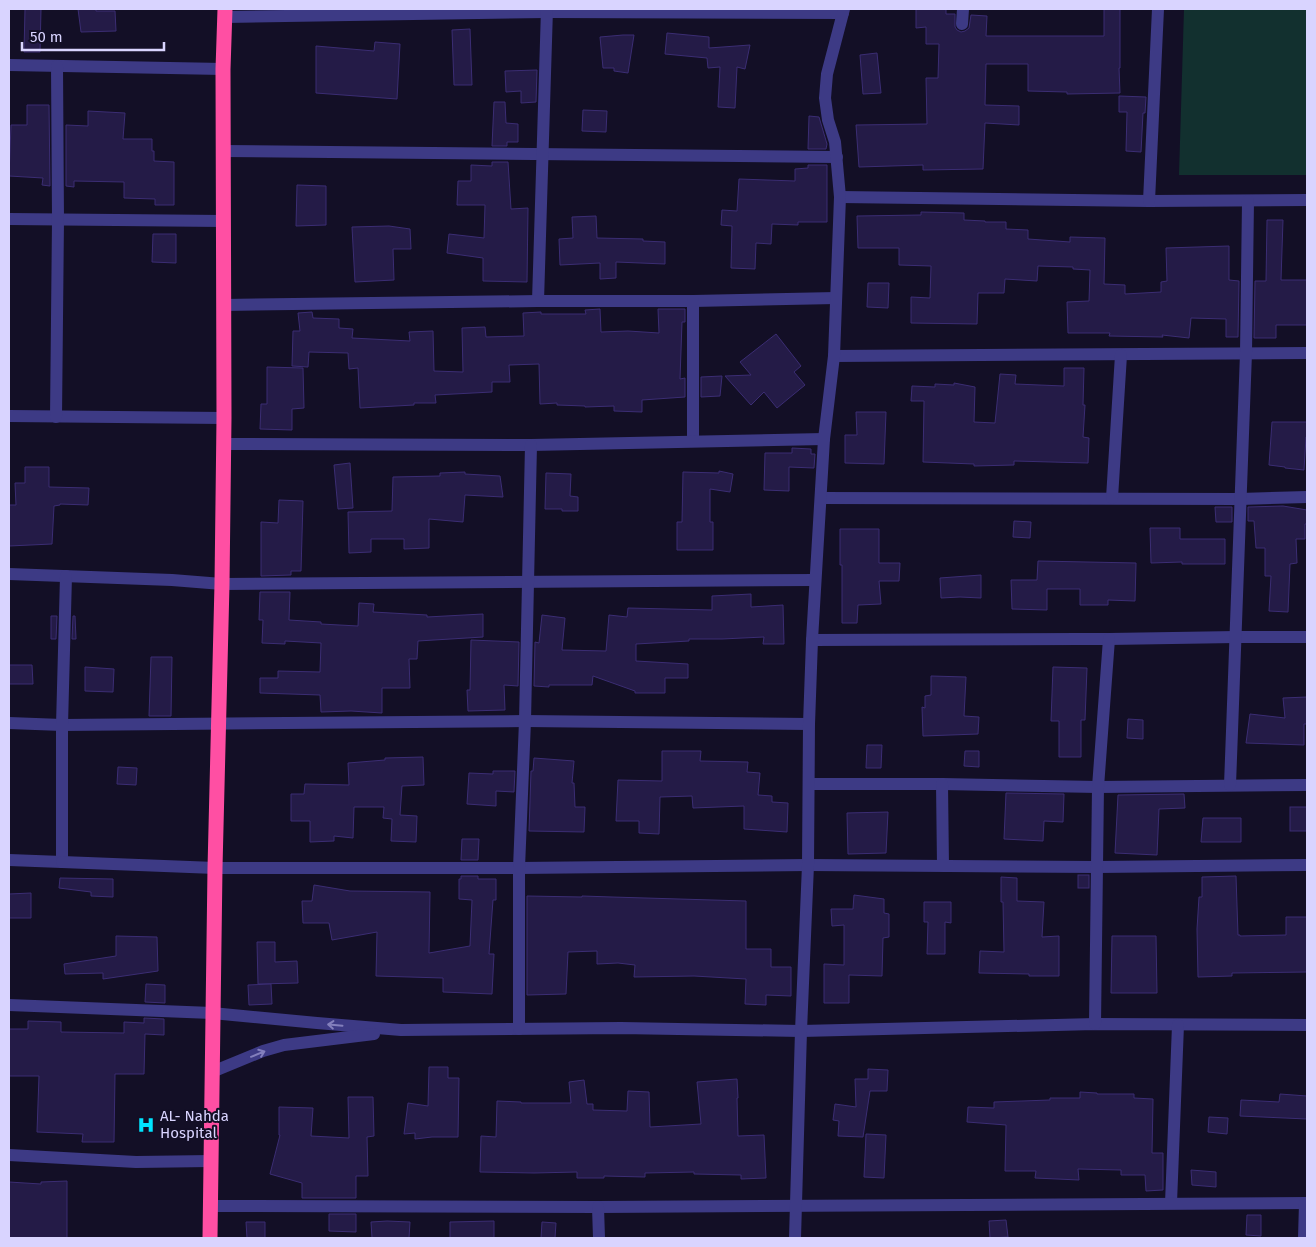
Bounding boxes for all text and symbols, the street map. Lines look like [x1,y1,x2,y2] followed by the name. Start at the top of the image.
[22,20,165,52] scale bar
[30,28,63,46] text: 50 m
[328,1020,344,1030] one-way arrow
[250,1048,265,1057] one-way arrow
[160,1107,229,1142] place label: AL- Nahda Hospital
[136,1115,156,1135] hospital icon: AL- Nahda Hospital

